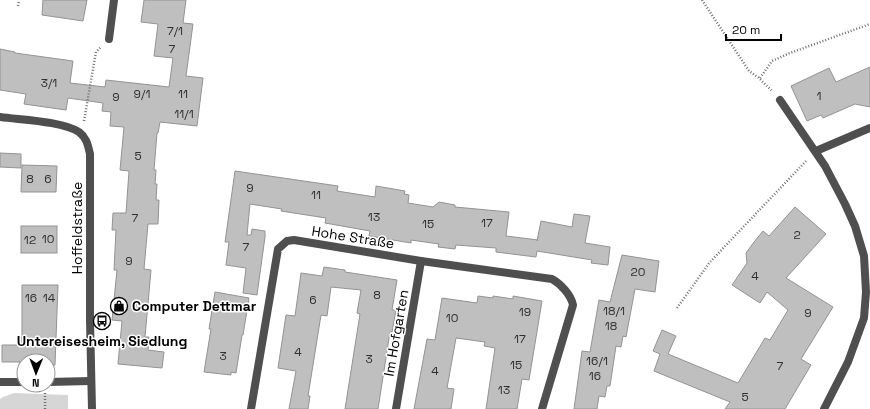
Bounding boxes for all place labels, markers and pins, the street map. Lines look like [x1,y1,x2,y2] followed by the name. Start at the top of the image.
[109,296,129,316] shop icon: Computer Dettmar
[132,297,257,315] place label: Computer Dettmar
[92,311,112,331] bus stop icon: Untereisesheim, Siedlung
[17,332,187,350] place label: Untereisesheim, Siedlung

